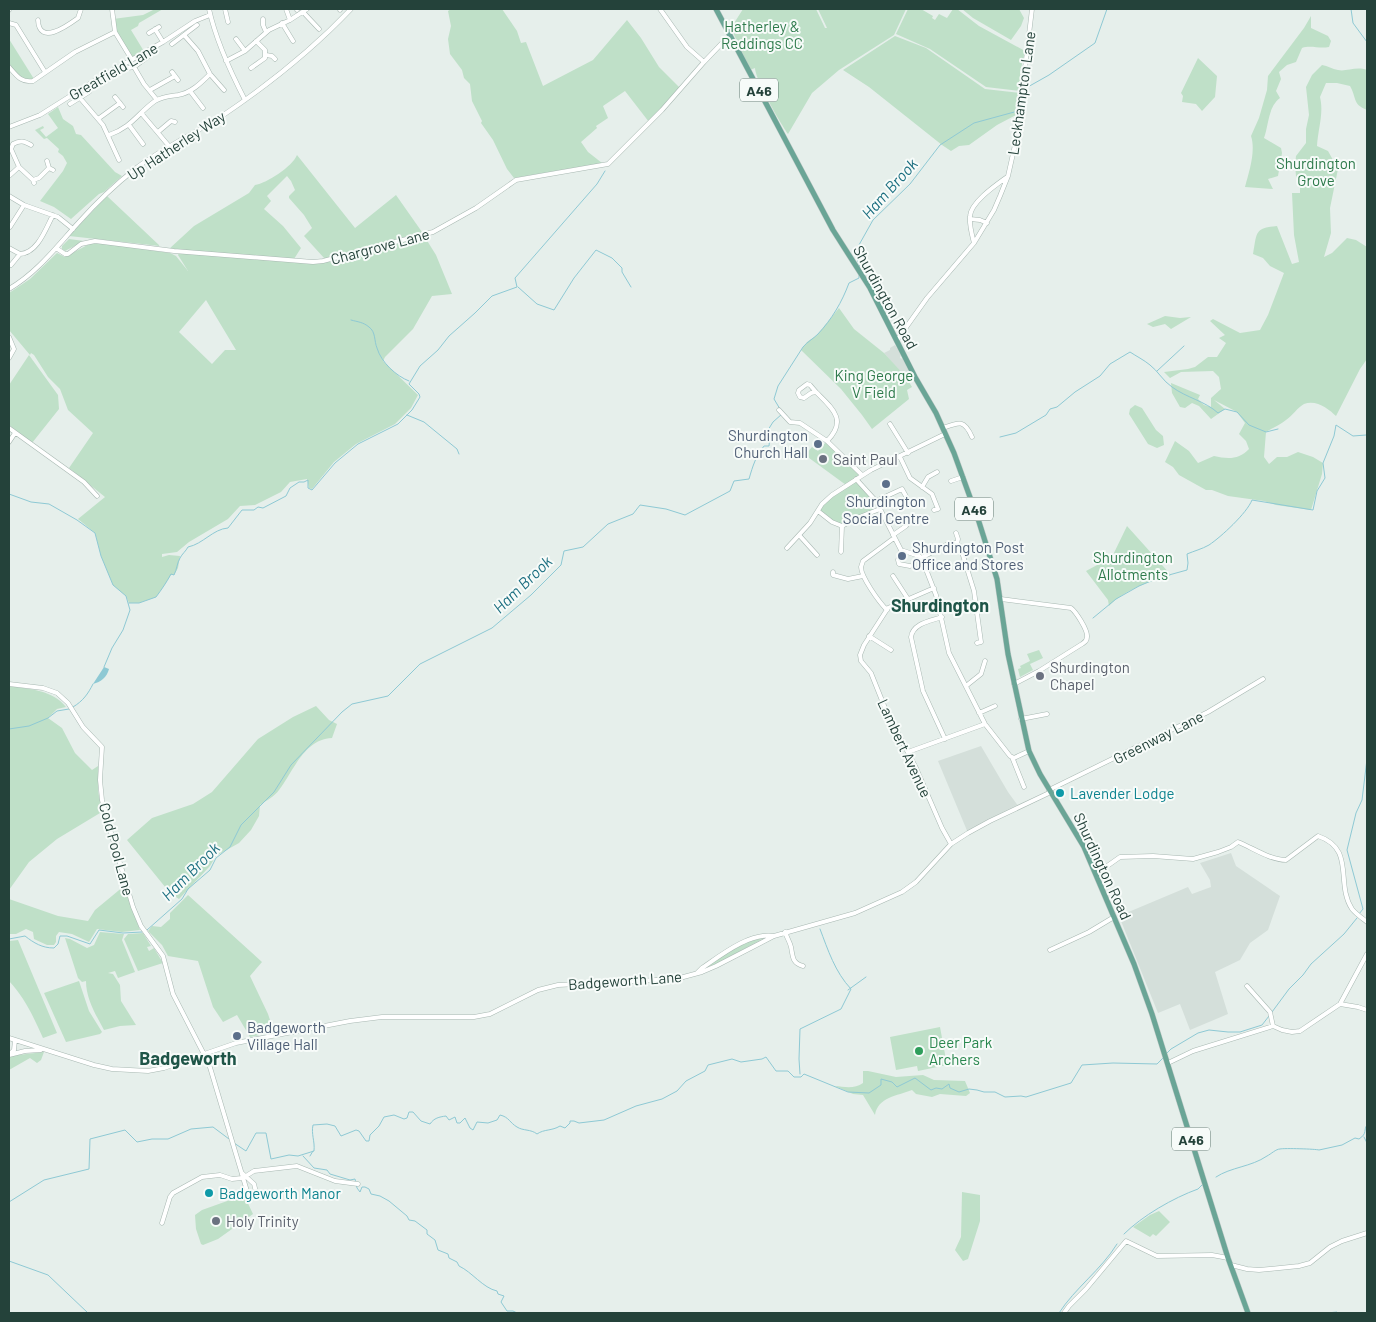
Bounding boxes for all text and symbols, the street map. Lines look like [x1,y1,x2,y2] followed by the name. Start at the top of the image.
[721,17,803,52] park label: Hatherley & Reddings CC
[1003,30,1039,156] street label: Leckhampton Lane
[65,38,161,104] street label: Greatfield Lane
[740,78,778,102] road number: A46
[124,107,229,183] street label: Up Hatherley Way
[857,154,921,222] water label: Ham Brook
[1276,154,1356,189] park label: Shurdington Grove
[329,224,431,268] street label: Chargrove Lane
[850,242,922,352] street label: Shurdington Road
[835,366,913,401] park label: King George V Field
[728,426,808,461] place label: Shurdington Church Hall
[812,438,824,450] marker: Shurdington Church Hall
[833,450,898,468] place label: Saint Paul
[817,453,829,465] marker: Saint Paul
[880,478,892,490] marker: Shurdington Social Centre
[843,492,929,527] place label: Shurdington Social Centre
[955,498,993,520] road number: A46
[912,538,1024,573] place label: Shurdington Post Office and Stores
[1093,548,1173,583] park label: Shurdington Allotments
[896,550,908,562] marker: Shurdington Post Office and Stores
[489,551,556,617] water label: Ham Brook
[891,594,989,616] district label: Shurdington
[1050,658,1130,693] place label: Shurdington Chapel
[1034,670,1046,682] marker: Shurdington Chapel
[874,696,936,800] street label: Lambert Avenue
[1110,707,1206,767] street label: Greenway Lane
[1070,784,1175,802] place label: Lavender Lodge
[1054,787,1066,799] marker: Lavender Lodge
[96,801,138,897] street label: Cold Pool Lane
[1070,810,1136,922] street label: Shurdington Road
[157,838,223,904] water label: Ham Brook
[567,967,683,993] street label: Badgeworth Lane
[247,1018,326,1053] place label: Badgeworth Village Hall
[231,1030,243,1042] marker: Badgeworth Village Hall
[929,1033,993,1068] place label: Deer Park Archers
[913,1045,925,1057] marker: Deer Park Archers
[139,1047,237,1069] district label: Badgeworth
[1172,1128,1210,1150] road number: A46
[219,1184,341,1202] place label: Badgeworth Manor
[203,1187,215,1199] marker: Badgeworth Manor
[226,1212,299,1230] place label: Holy Trinity
[210,1215,222,1227] marker: Holy Trinity

